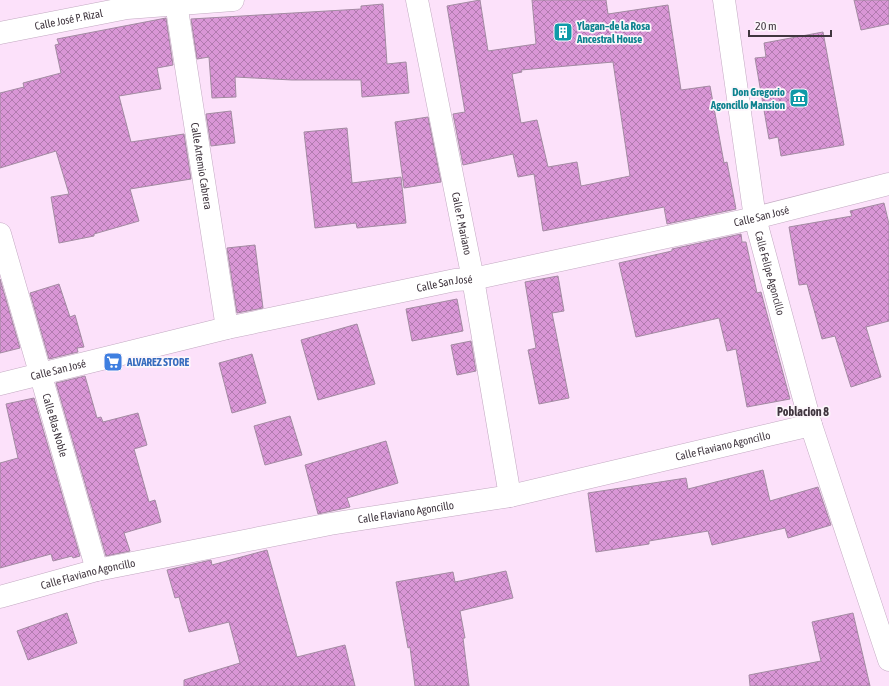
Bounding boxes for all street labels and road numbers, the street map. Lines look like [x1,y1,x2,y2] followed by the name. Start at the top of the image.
[34,7,104,32] street label: Calle José P. Rizal
[189,122,214,210] street label: Calle Artemio Cabrera
[450,191,474,256] street label: Calle P. Mariano
[733,204,790,228] street label: Calle San José
[753,230,787,316] street label: Calle Felipe Agoncillo
[416,273,473,294] street label: Calle San José
[29,357,87,382] street label: Calle San José
[40,392,70,458] street label: Calle Blas Noble
[674,429,771,463] street label: Calle Flaviano Agoncillo
[357,499,455,526] street label: Calle Flaviano Agoncillo
[39,557,136,591] street label: Calle Flaviano Agoncillo

